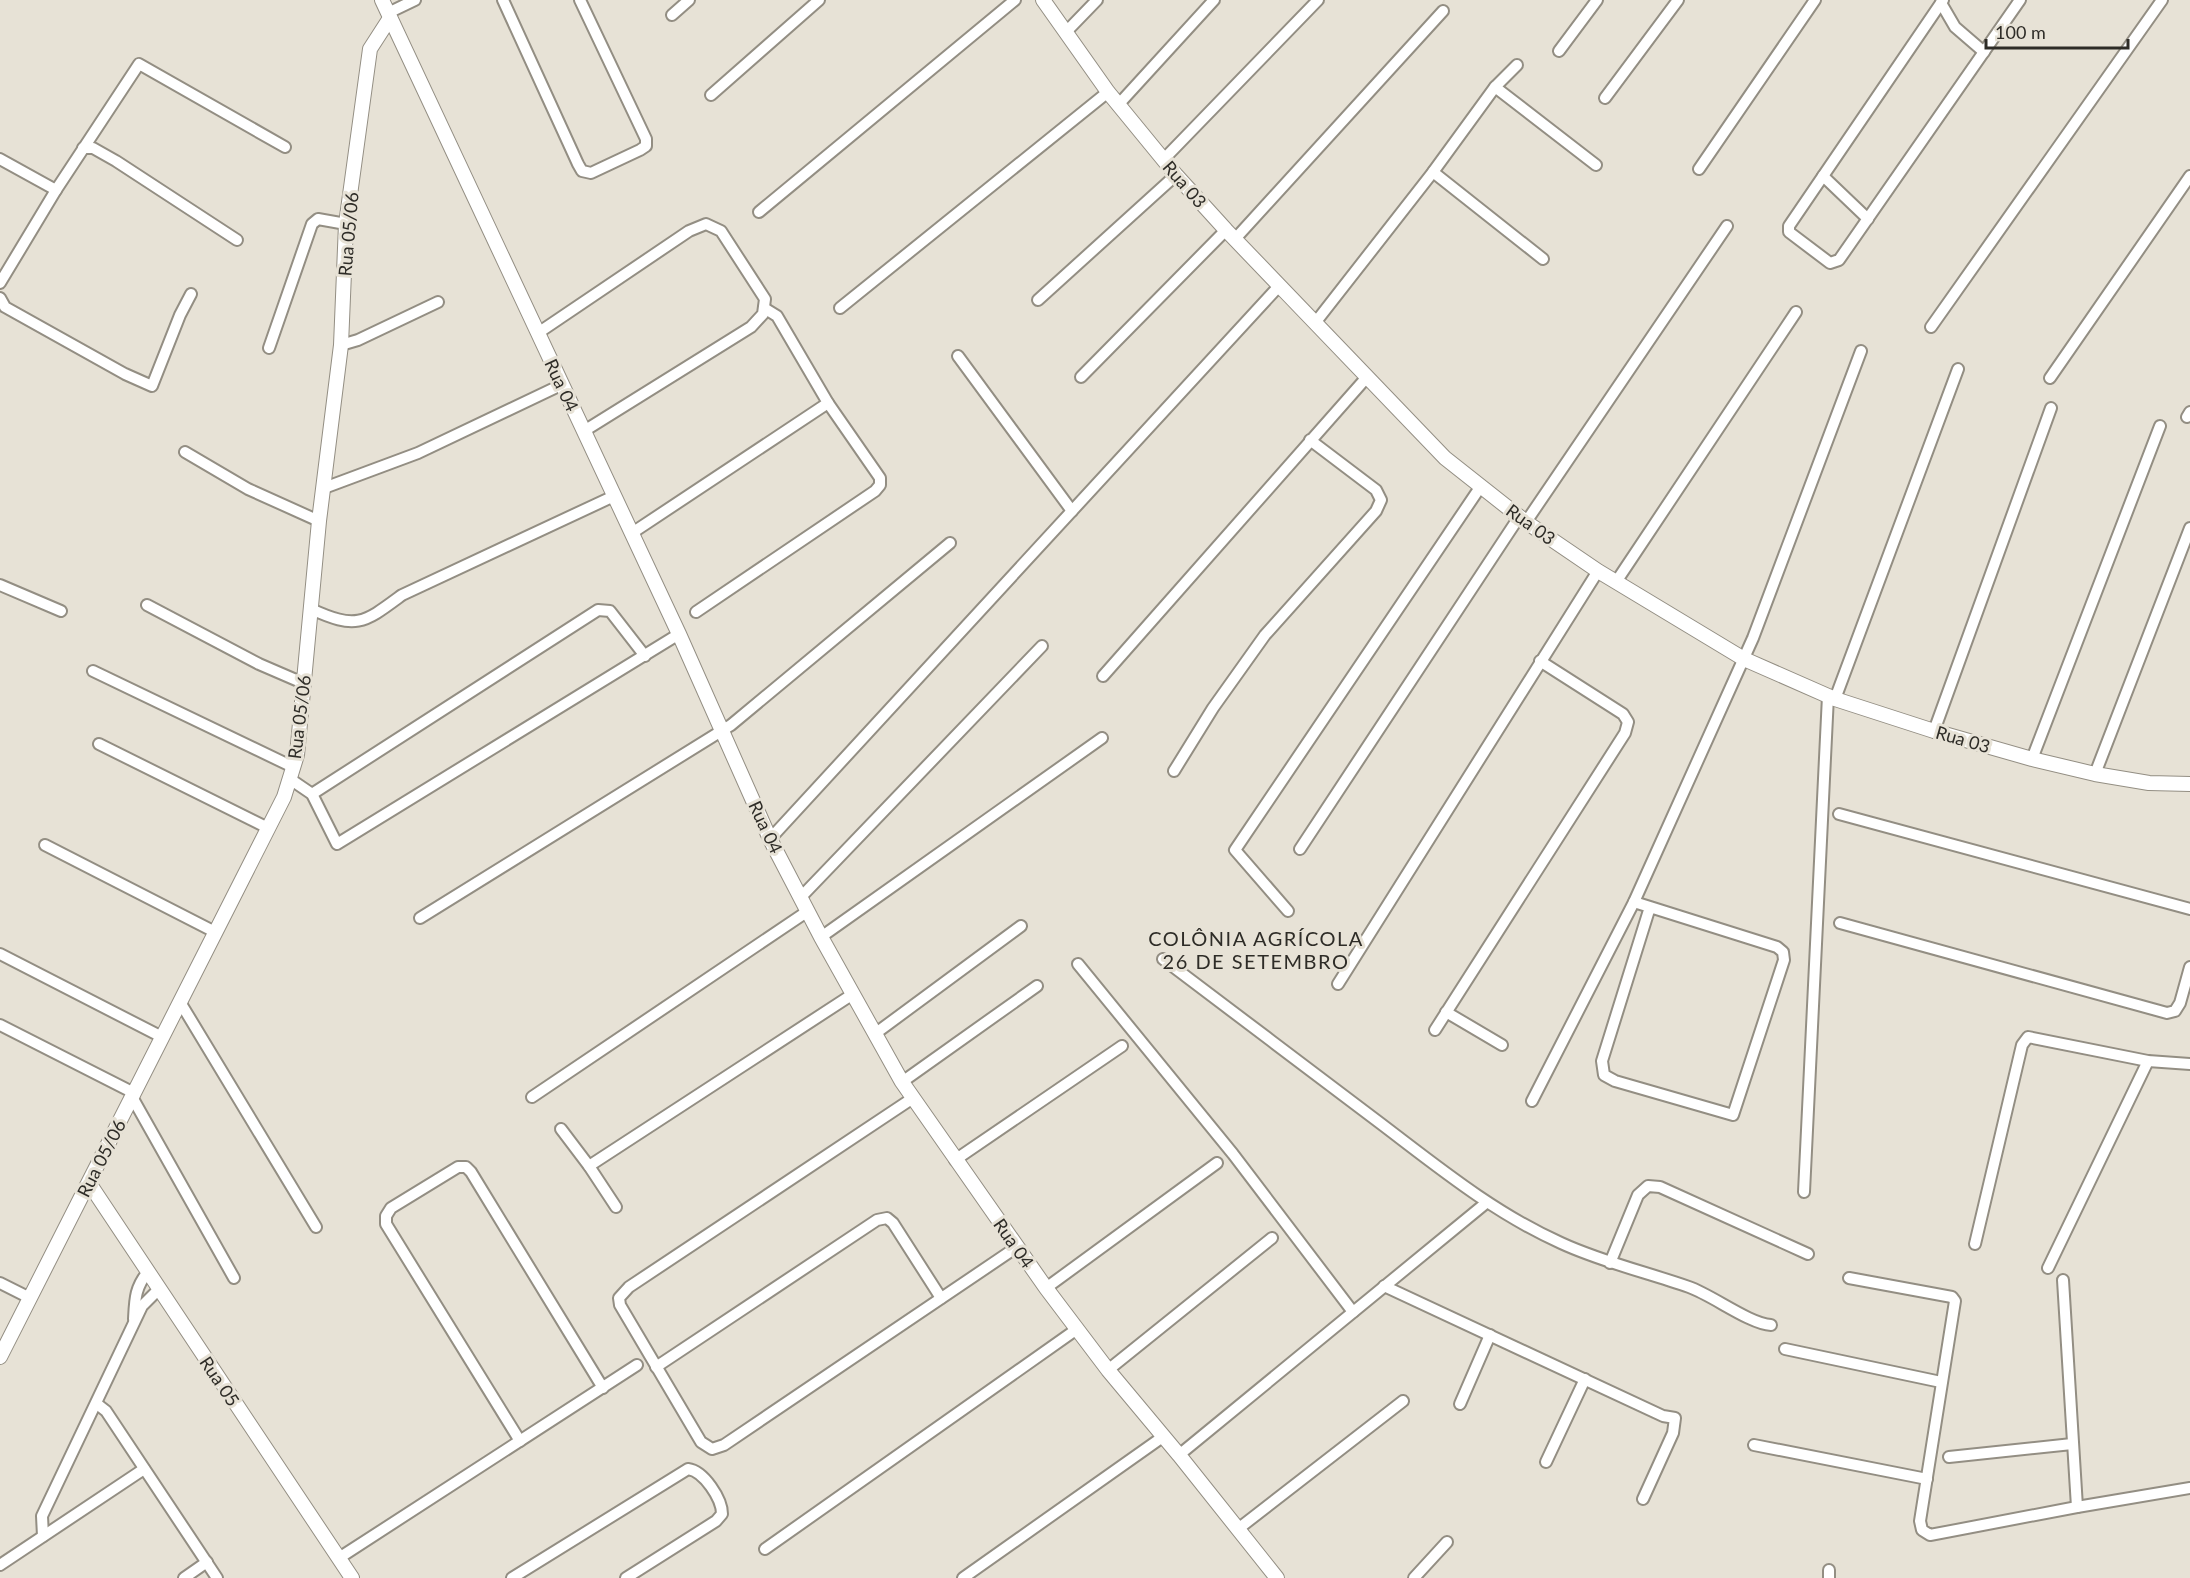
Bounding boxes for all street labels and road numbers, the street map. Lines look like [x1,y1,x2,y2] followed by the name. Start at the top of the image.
[1159,156,1211,212] street label: Rua 03
[333,191,363,277] street label: Rua 05/06
[540,355,584,415] street label: Rua 04
[1502,499,1560,549] street label: Rua 03
[283,674,315,760] street label: Rua 05/06
[1933,721,1993,757] street label: Rua 03
[744,797,788,857] street label: Rua 04
[72,1115,130,1201] street label: Rua 05/06
[989,1214,1039,1272] street label: Rua 04
[195,1352,245,1410] street label: Rua 05

